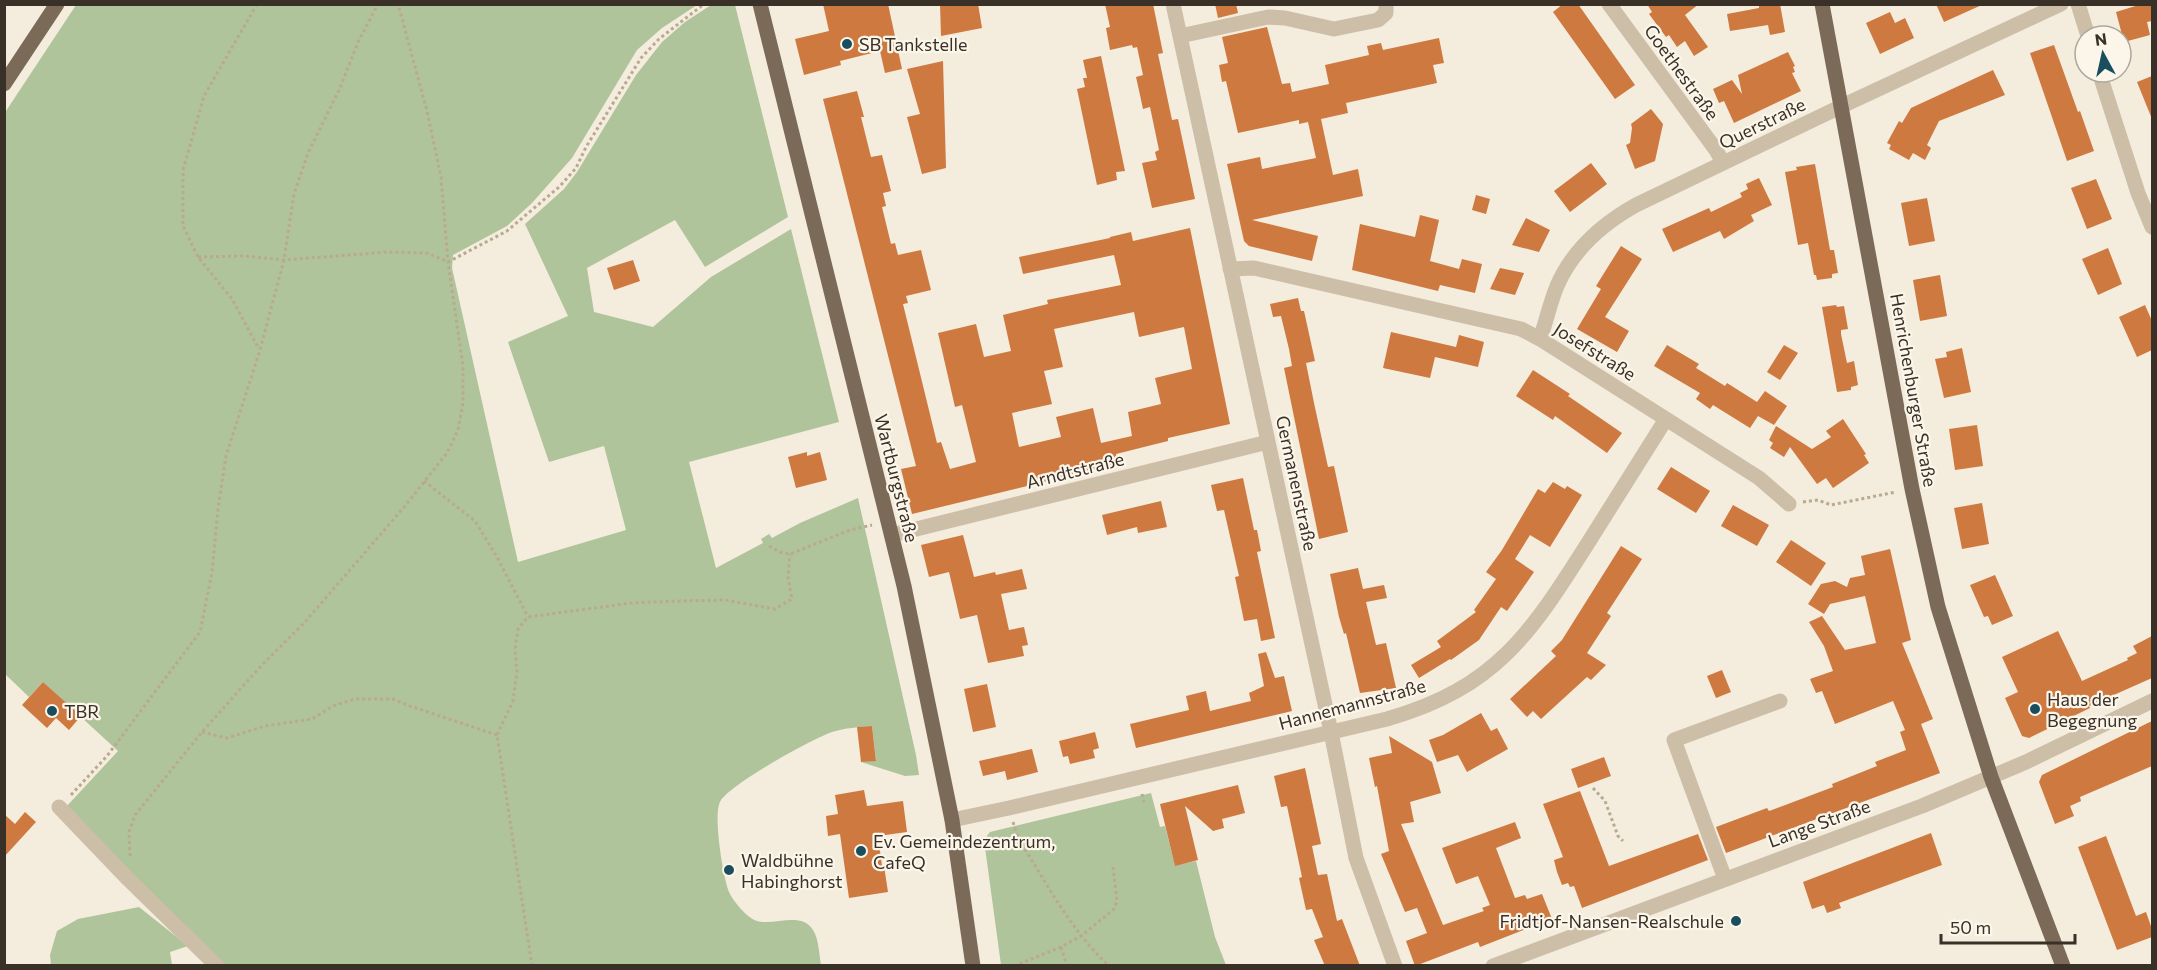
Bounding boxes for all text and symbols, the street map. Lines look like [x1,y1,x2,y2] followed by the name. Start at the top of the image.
[1640,20,1724,124] street label: Goethestraße
[2073,24,2133,84] north arrow
[2094,28,2108,49] text: N
[859,33,968,55] place label: SB Tankstelle
[840,37,854,51] marker: SB Tankstelle
[1715,93,1809,153] street label: Querstraße
[1886,291,1942,489] street label: Henrichenburger Straße
[1550,317,1640,385] street label: Josefstraße
[870,412,924,544] street label: Wartburgstraße
[1272,413,1322,553] street label: Germanenstraße
[1024,447,1126,493] street label: Arndtstraße
[1276,674,1428,734] street label: Hannemannstraße
[2047,688,2138,731] place label: Haus der Begegnung
[64,700,99,722] place label: TBR
[2028,702,2042,716] marker: Haus der Begegnung
[45,704,59,718] marker: TBR
[1765,794,1873,852] street label: Lange Straße
[873,830,1055,873] place label: Ev. Gemeindezentrum, CafeQ
[854,844,868,858] marker: Ev. Gemeindezentrum, CafeQ
[741,849,843,892] place label: Waldbühne Habinghorst
[722,863,736,877] marker: Waldbühne Habinghorst
[1941,907,2074,945] scale bar
[1499,910,1724,932] place label: Fridtjof-Nansen-Realschule
[1729,914,1743,928] marker: Fridtjof-Nansen-Realschule
[1950,916,1991,938] text: 50 m

